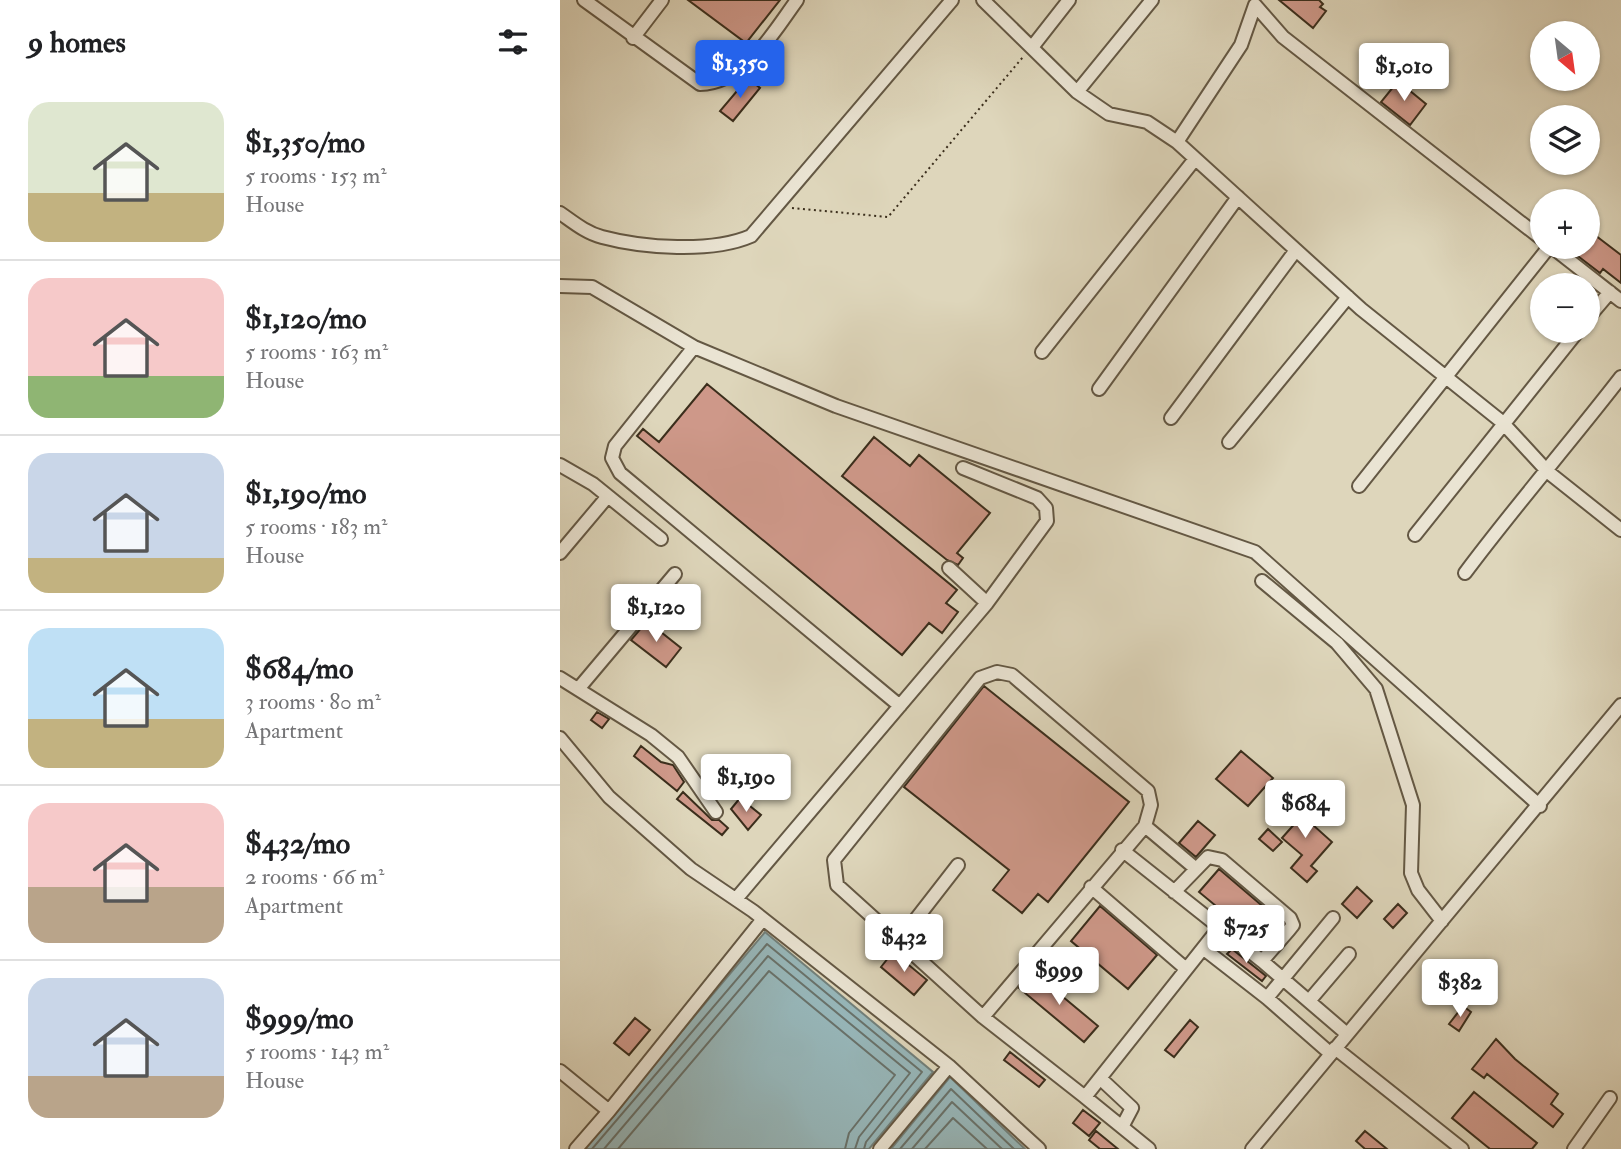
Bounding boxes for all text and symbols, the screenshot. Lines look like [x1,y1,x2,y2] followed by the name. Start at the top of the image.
[1530,21,1600,91] north arrow
[1530,21,1600,343] map controls
[494,23,532,61] icon: filters
[28,24,126,61] text: 9 homes
[683,41,797,100] pin: $1,350
[1347,43,1461,103] pin: $1,010
[711,48,769,77] text: $1,350
[1375,51,1433,80] text: $1,010
[1530,105,1600,175] button: layers
[245,124,365,161] text: $1,350/mo
[84,130,168,214] icon: home
[245,161,387,190] text: 5 rooms · 153 m²
[1530,189,1600,259] button: +
[245,190,304,219] text: House
[1530,273,1600,343] button: −
[245,300,367,337] text: $1,120/mo
[84,306,168,390] icon: home
[245,337,388,366] text: 5 rooms · 163 m²
[245,366,304,395] text: House
[245,475,367,512] text: $1,190/mo
[84,481,168,565] icon: home
[245,512,388,541] text: 5 rooms · 183 m²
[245,541,304,570] text: House
[599,584,713,644] pin: $1,120
[627,592,685,621] text: $1,120
[245,650,353,687] text: $684/mo
[84,656,168,740] icon: home
[245,687,381,716] text: 3 rooms · 80 m²
[245,716,343,745] text: Apartment
[689,754,803,814] pin: $1,190
[717,762,775,791] text: $1,190
[1264,780,1346,840] pin: $684
[1281,788,1329,817] text: $684
[245,825,350,862] text: $432/mo
[84,831,168,915] icon: home
[245,862,384,891] text: 2 rooms · 66 m²
[245,891,343,920] text: Apartment
[1205,906,1287,965] pin: $725
[1223,913,1269,942] text: $725
[863,914,945,974] pin: $432
[881,922,927,951] text: $432
[1018,948,1100,1007] pin: $999
[1035,955,1083,984] text: $999
[1419,960,1501,1019] pin: $382
[1438,967,1482,996] text: $382
[245,1000,354,1037] text: $999/mo
[84,1006,168,1090] icon: home
[245,1037,389,1066] text: 5 rooms · 143 m²
[245,1066,304,1095] text: House

